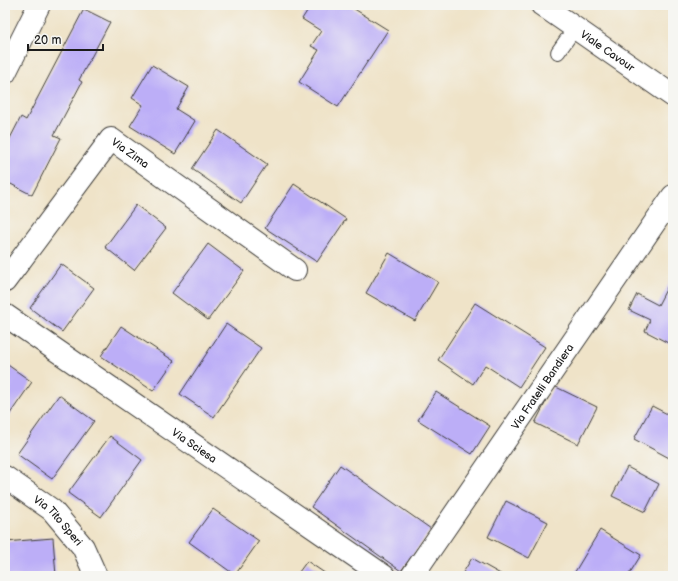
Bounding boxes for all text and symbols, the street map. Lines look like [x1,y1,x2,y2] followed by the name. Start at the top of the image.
[28,26,103,52] scale bar
[578,28,638,75] street label: Viale Cavour
[34,33,61,48] text: 20 m
[109,135,151,171] street label: Via Zima
[509,342,576,432] street label: Via Fratelli Bandiera
[169,426,219,466] street label: Via Sciesa
[31,493,85,548] street label: Via Tito Speri

